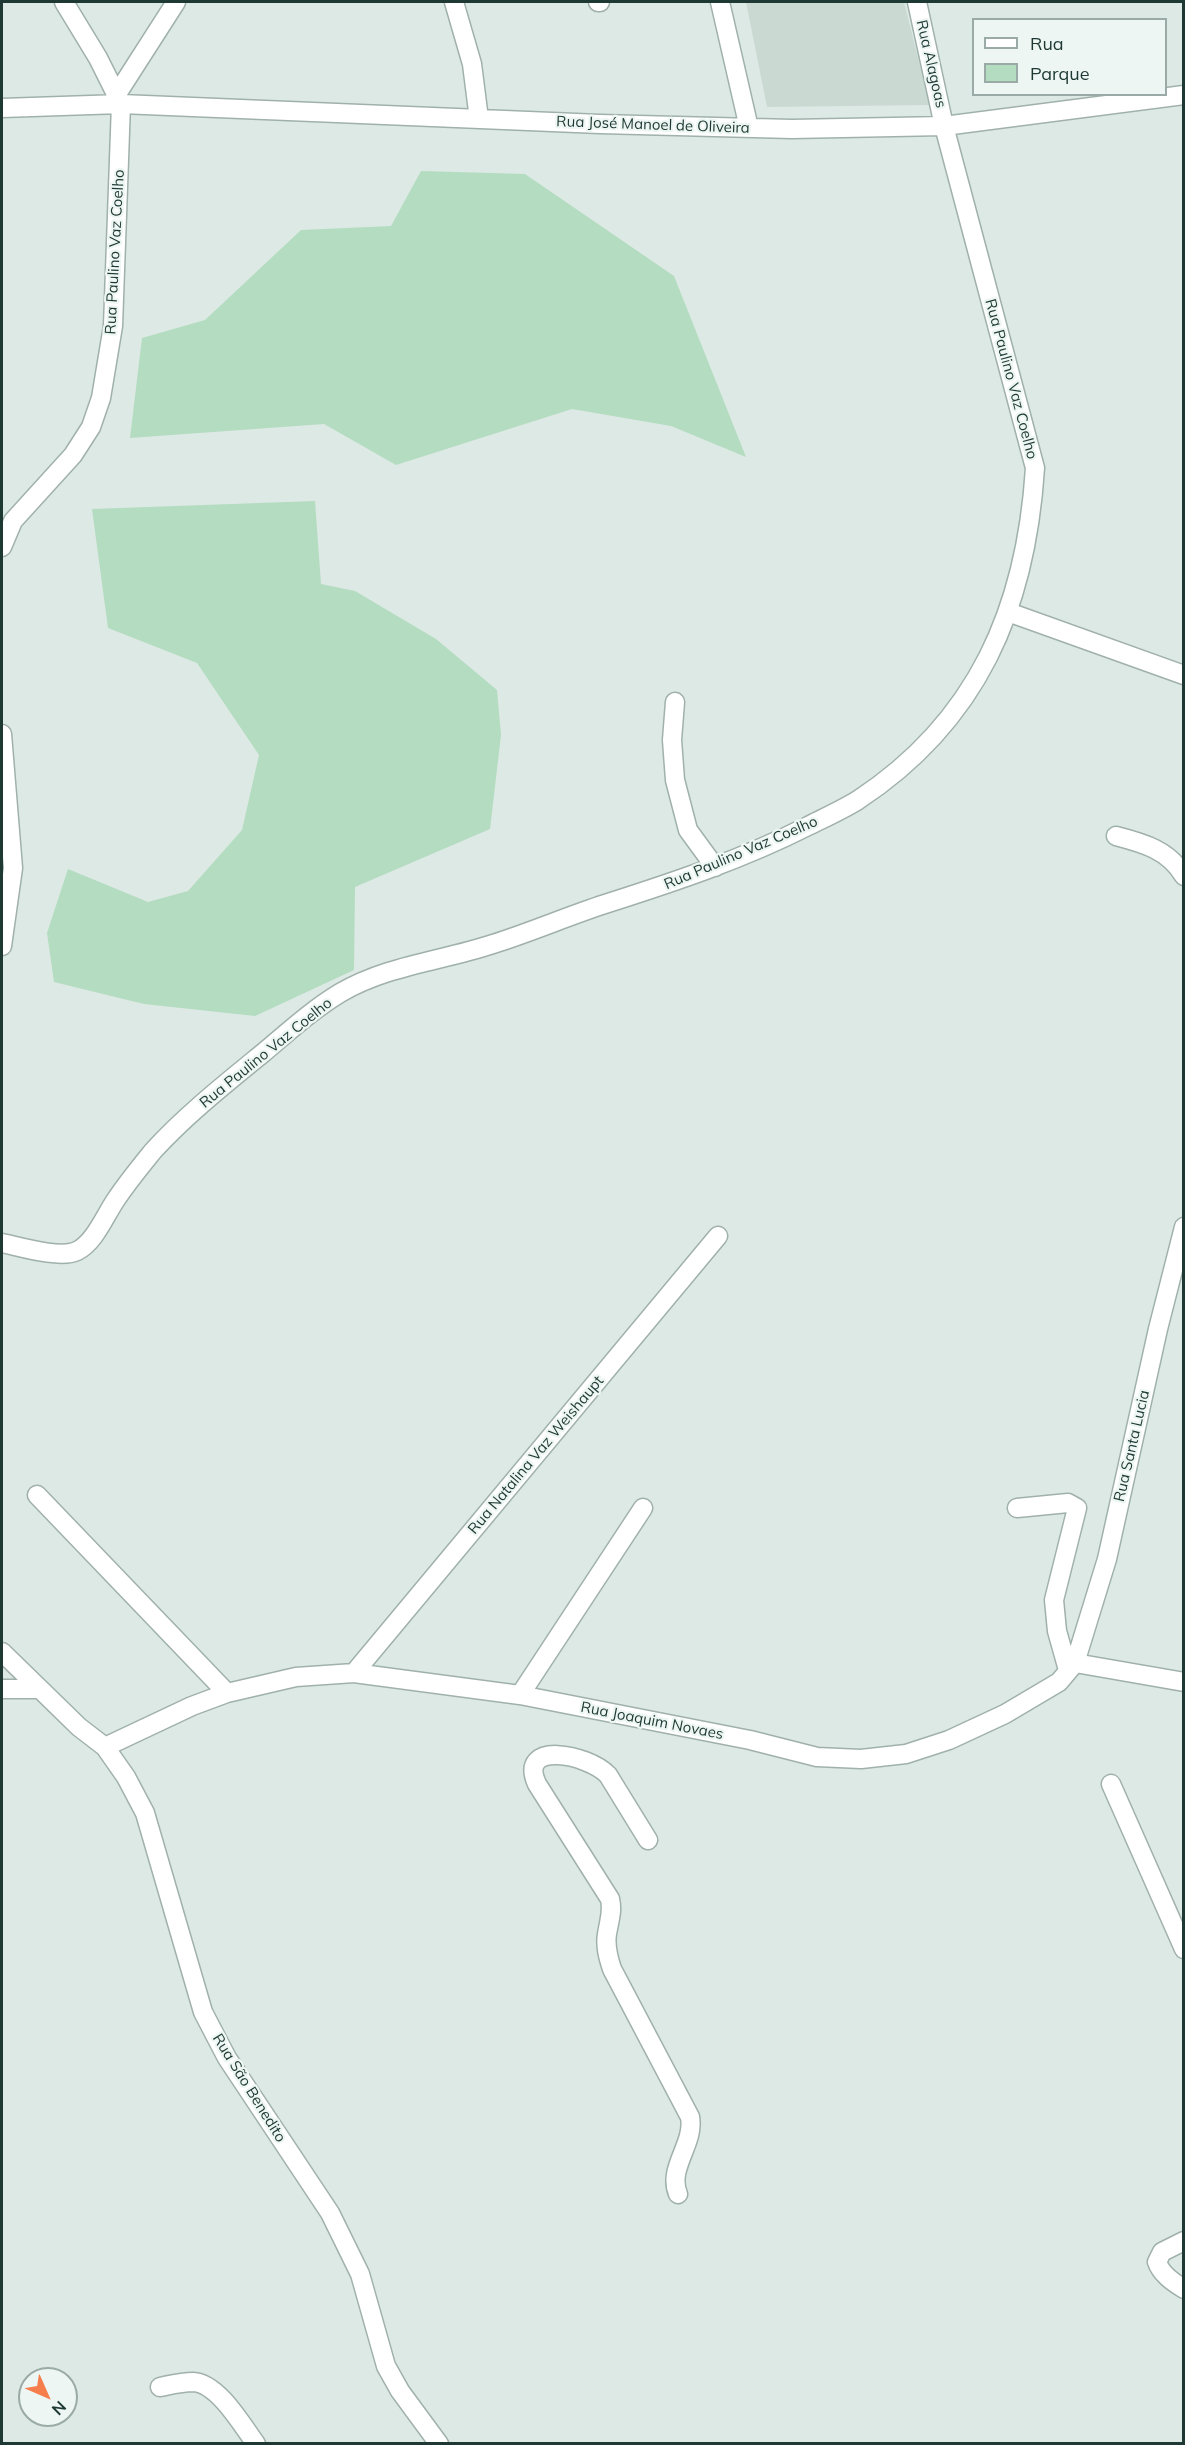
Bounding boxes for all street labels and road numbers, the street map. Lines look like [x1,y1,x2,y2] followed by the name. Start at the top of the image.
[912,18,950,110] street label: Rua Alagoas
[556,113,750,137] street label: Rua José Manoel de Oliveira
[102,169,128,335] street label: Rua Paulino Vaz Coelho
[981,297,1041,461] street label: Rua Paulino Vaz Coelho
[661,812,821,894] street label: Rua Paulino Vaz Coelho
[196,994,336,1112] street label: Rua Paulino Vaz Coelho
[464,1372,608,1538] street label: Rua Natalina Vaz Weishaupt
[1110,1388,1154,1504] street label: Rua Santa Lucia
[579,1698,725,1744] street label: Rua Joaquim Novaes
[208,2030,290,2146] street label: Rua São Benedito

